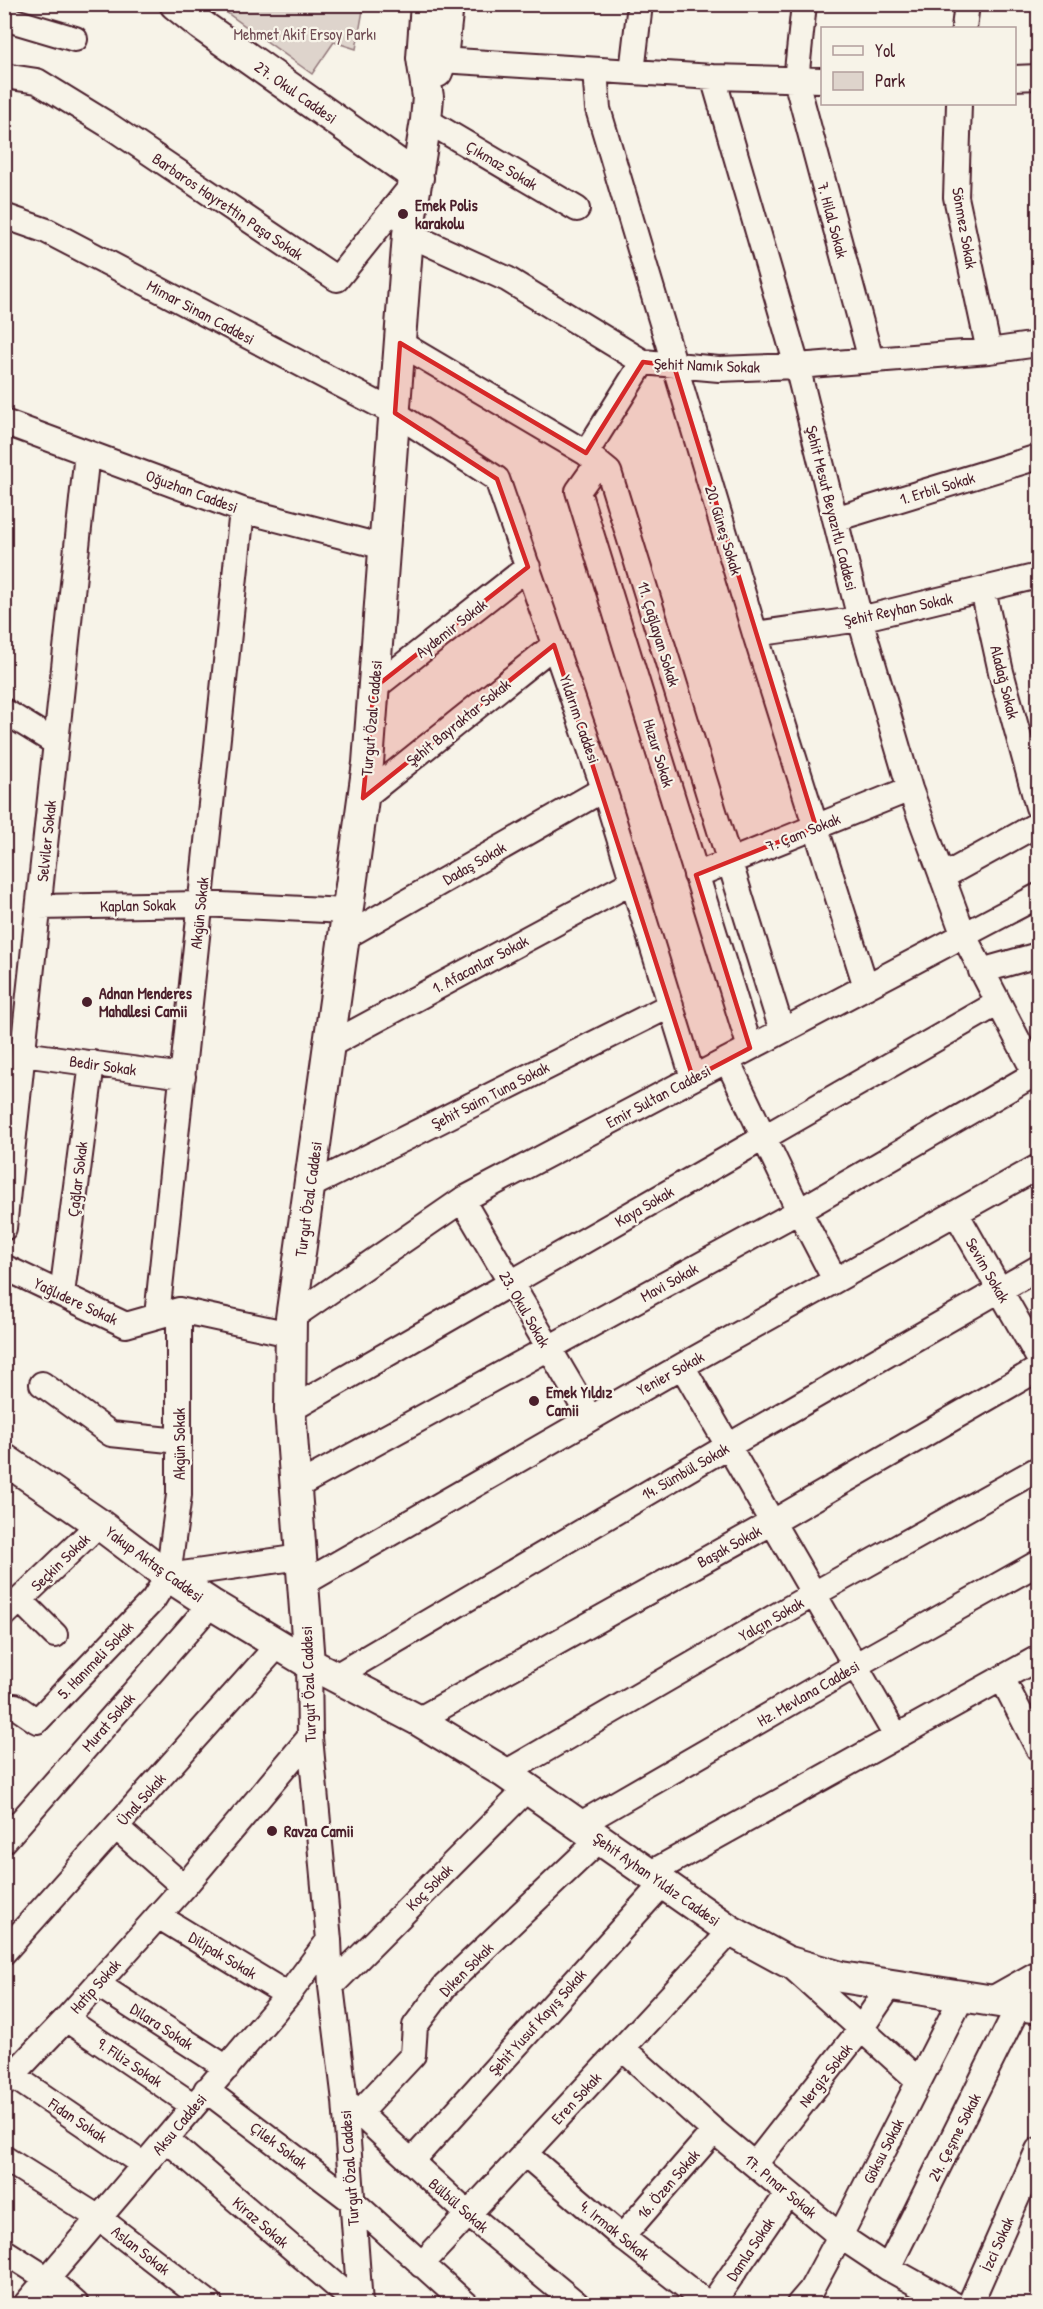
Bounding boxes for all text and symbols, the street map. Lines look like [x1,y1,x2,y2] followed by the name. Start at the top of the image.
[233,23,377,45] park label: Mehmet Akif Ersoy Parkı
[821,27,1016,105] legend
[875,38,895,63] text: Yol
[250,55,342,129] street label: 27. Okul Caddesi
[875,68,906,93] text: Park
[462,135,542,195] street label: Çıkmaz Sokak
[148,147,308,265] street label: Barbaros Hayrettin Paşa Sokak
[812,180,854,261] street label: 7. Hilal Sokak
[947,186,983,271] street label: Sönmez Sokak
[415,194,479,234] place label: Emek Polis karakolu
[396,207,410,221] marker: Emek Polis karakolu
[143,274,259,350] street label: Mimar Sinan Caddesi
[654,352,761,378] street label: Şehit Namık Sokak
[801,423,863,593] street label: Şehit Mesut Beyazıtlı Caddesi
[143,464,241,518] street label: Oğuzhan Caddesi
[897,466,978,510] street label: 1. Erbil Sokak
[700,482,748,578] street label: 20. Güneş Sokak
[633,579,686,690] street label: 11. Çağlayan Sokak
[841,587,955,631] street label: Şehit Reyhan Sokak
[411,593,491,663] street label: Aydemir Sokak
[985,643,1025,721] street label: Aladağ Sokak
[355,659,387,777] street label: Turgut Özal Caddesi
[555,672,605,766] street label: Yıldırım Caddesi
[401,673,515,771] street label: Şehit Bayraktar Sokak
[638,716,680,790] street label: Huzur Sokak
[31,799,61,883] street label: Selviler Sokak
[763,807,844,857] street label: 7. Çam Sokak
[438,836,510,890] street label: Dadaş Sokak
[184,876,214,950] street label: Akgün Sokak
[100,893,177,917] street label: Kaplan Sokak
[428,929,532,999] street label: 1. Afacanlar Sokak
[99,982,193,1022] place label: Adnan Menderes Mahallesi Camii
[80,995,94,1009] marker: Adnan Menderes Mahallesi Camii
[68,1049,138,1081] street label: Bedir Sokak
[427,1056,553,1134] street label: Şehit Saim Tuna Sokak
[602,1059,714,1133] street label: Emir Sultan Caddesi
[61,1140,93,1218] street label: Çağlar Sokak
[289,1140,327,1258] street label: Turgut Özal Caddesi
[610,1180,678,1232] street label: Kaya Sokak
[961,1233,1016,1307] street label: Sevim Sokak
[636,1257,702,1307] street label: Mavi Sokak
[494,1267,556,1352] street label: 23. Okul Sokak
[30,1272,122,1330] street label: Yağlıdere Sokak
[632,1345,708,1401] street label: Yenier Sokak
[546,1381,612,1421] place label: Emek Yıldız Camii
[527,1394,541,1408] marker: Emek Yıldız Camii
[168,1408,190,1480] street label: Akgün Sokak
[637,1437,733,1505] street label: 14. Sümbül Sokak
[693,1519,765,1573] street label: Başak Sokak
[101,1521,209,1607] street label: Yakup Aktaş Caddesi
[26,1528,95,1596] street label: Seçkin Sokak
[734,1591,808,1646] street label: Yalçın Sokak
[52,1616,138,1704] street label: 5. Hanımeli Sokak
[295,1625,321,1743] street label: Turgut Özal Caddesi
[753,1655,863,1731] street label: Hz. Mevlana Caddesi
[76,1688,140,1756] street label: Murat Sokak
[112,1768,171,1830] street label: Ünal Sokak
[284,1820,354,1842] place label: Ravza Camii
[265,1824,279,1838] marker: Ravza Camii
[589,1827,725,1931] street label: Şehit Ayhan Yıldız Caddesi
[401,1858,458,1915] street label: Koç Sokak
[185,1926,261,1984] street label: Dilipak Sokak
[434,1937,498,2001] street label: Diken Sokak
[64,1954,126,2018] street label: Hatip Sokak
[483,1964,591,2080] street label: Şehit Yusuf Kayış Sokak
[126,1997,198,2055] street label: Dilara Sokak
[93,2032,167,2092] street label: 9. Filiz Sokak
[793,2038,857,2112] street label: Nergiz Sokak
[546,2067,606,2129] street label: Eren Sokak
[147,2088,211,2160] street label: Aksu Caddesi
[922,2089,986,2185] street label: 24. Çeşme Sokak
[44,2092,112,2148] street label: Fidan Sokak
[334,2109,364,2227] street label: Turgut Özal Caddesi
[857,2114,909,2187] street label: Göksu Sokak
[246,2116,313,2174] street label: Çilek Sokak
[632,2144,705,2224] street label: 16. Özen Sokak
[740,2149,822,2223] street label: 17. Pınar Sokak
[424,2173,494,2237] street label: Bülbül Sokak
[228,2191,294,2253] street label: Kiraz Sokak
[575,2195,655,2265] street label: 4. Irmak Sokak
[721,2213,780,2285] street label: Damla Sokak
[975,2213,1019,2275] street label: İzci Sokak
[107,2220,175,2280] street label: Aslan Sokak

